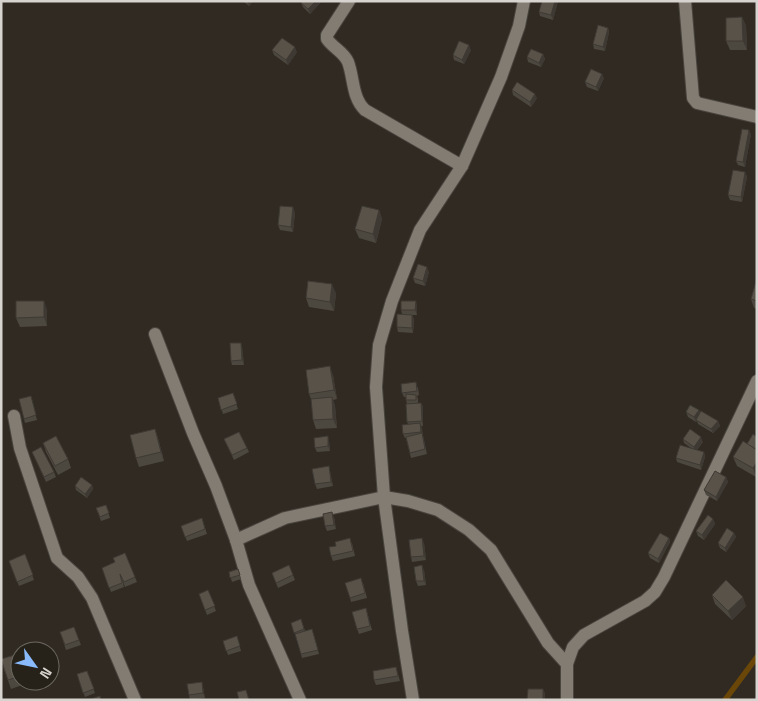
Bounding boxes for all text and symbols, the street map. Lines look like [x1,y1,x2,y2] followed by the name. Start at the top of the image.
[10,641,60,691] north arrow
[36,664,56,682] text: N

